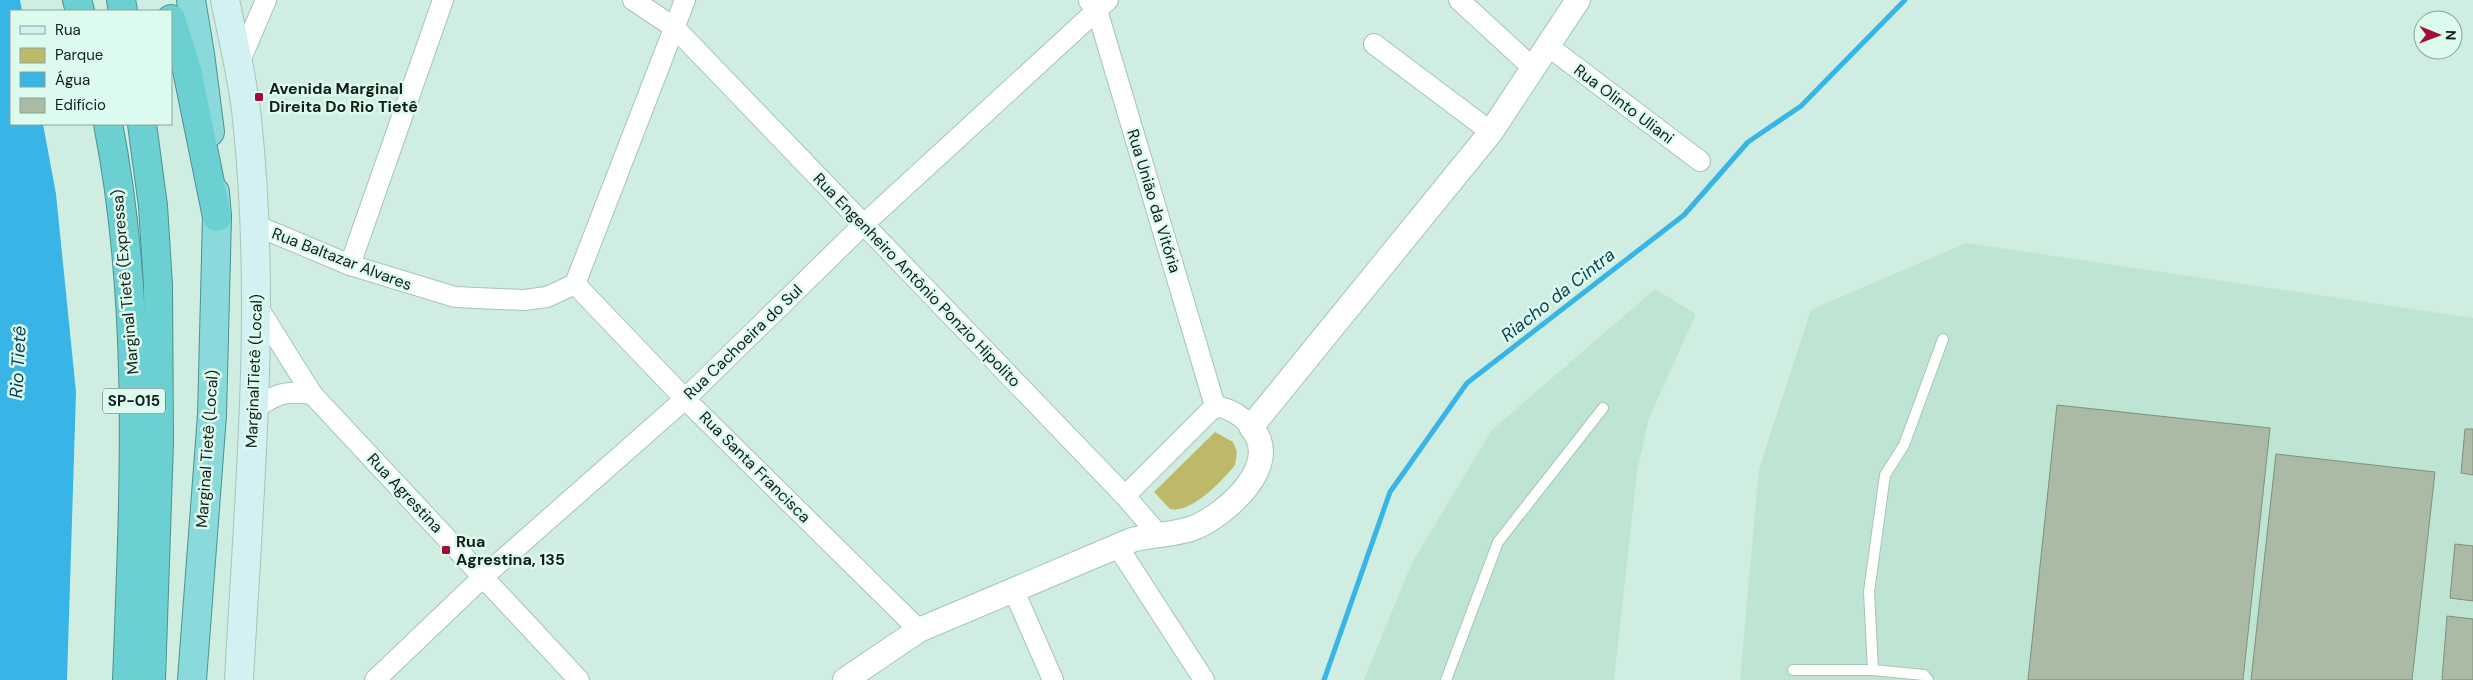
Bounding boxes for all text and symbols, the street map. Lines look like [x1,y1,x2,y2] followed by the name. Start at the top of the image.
[10,10,172,125] legend
[2413,10,2463,60] north arrow
[55,20,81,40] text: Rua
[2442,30,2460,40] text: N
[55,45,103,65] text: Parque
[1570,59,1678,149] street label: Rua Olinto Uliani
[55,70,90,90] text: Água
[269,78,418,117] place label: Avenida Marginal Direita Do Rio Tietê
[253,91,265,103] marker: Avenida Marginal Direita Do Rio Tietê
[55,95,106,115] text: Edifício
[1122,127,1186,275] street label: Rua União da Vitória
[809,168,1025,392] street label: Rua Engenheiro Antônio Ponzio Hipolito
[106,189,144,375] street label: Marginal Tietê (Expressa)
[269,223,415,295] street label: Rua Baltazar Alvares
[1496,243,1620,347] water label: Riacho da Cintra
[679,280,807,404] street label: Rua Cachoeira do Sul
[241,294,267,448] street label: MarginalTietê (Local)
[4,325,32,399] water label: Rio Tietê
[191,369,223,529] street label: Marginal Tietê (Local)
[103,388,165,414] road number: SP-015
[695,407,815,527] street label: Rua Santa Francisca
[363,449,447,537] street label: Rua Agrestina
[456,531,565,570] place label: Rua Agrestina, 135
[440,544,452,556] marker: Rua Agrestina, 135

